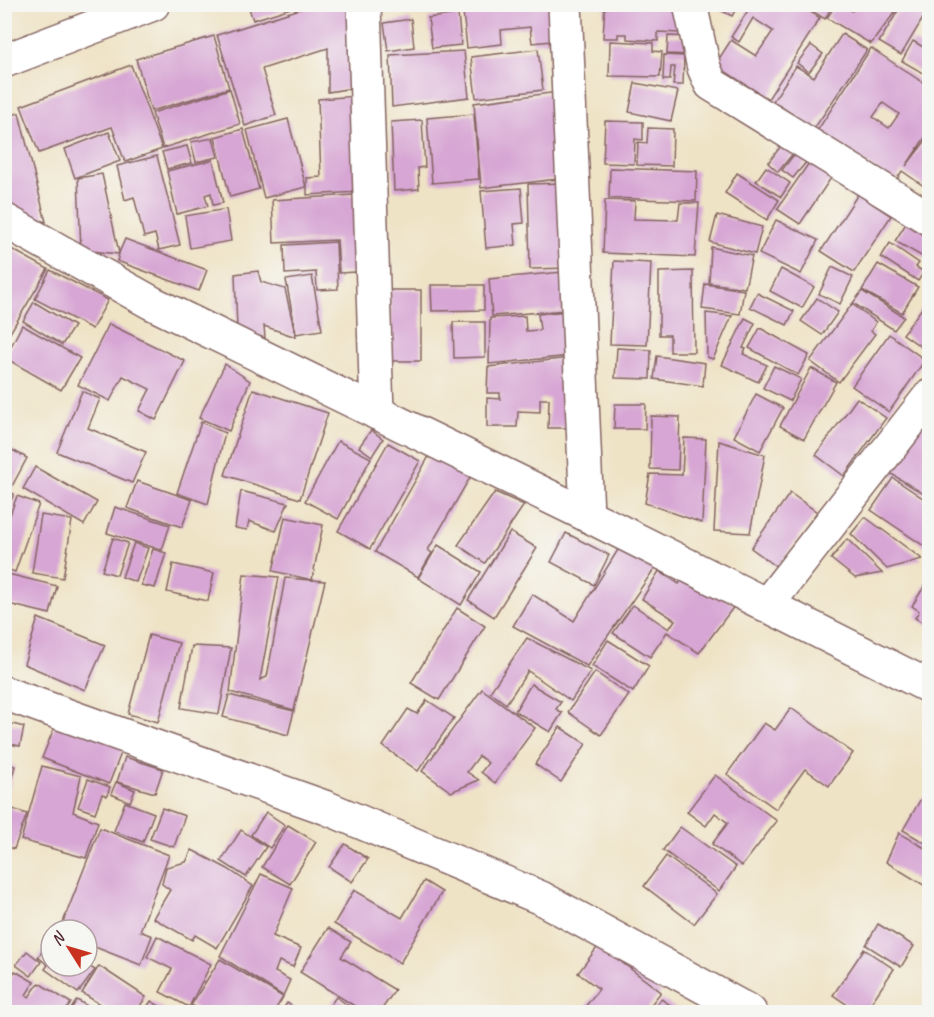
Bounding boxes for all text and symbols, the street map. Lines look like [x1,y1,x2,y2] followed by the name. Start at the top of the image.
[39,918,99,978] north arrow
[47,927,71,950] text: N

